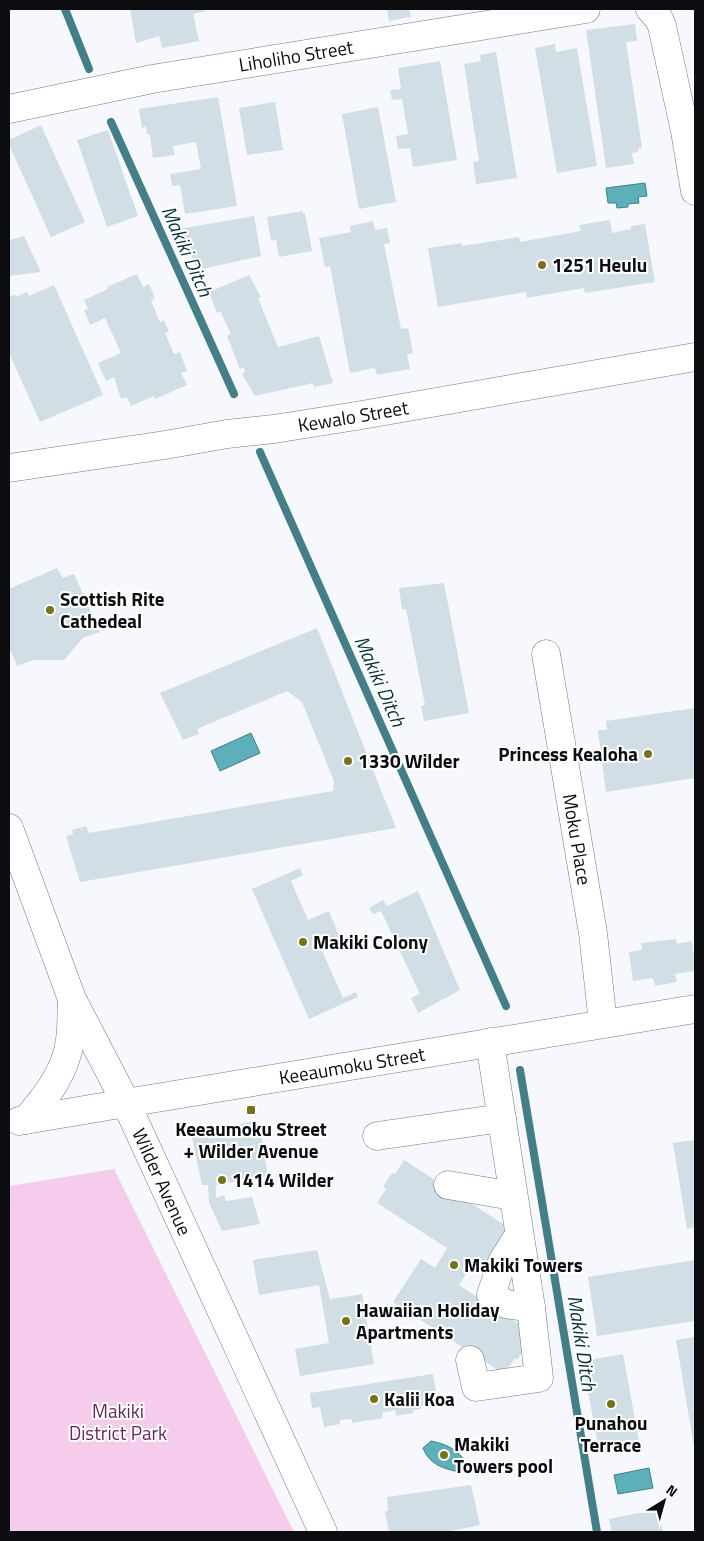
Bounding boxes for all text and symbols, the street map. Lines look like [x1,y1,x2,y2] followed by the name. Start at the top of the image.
[237,32,356,79] street label: Liholiho Street
[154,200,222,302] water label: Makiki Ditch
[552,250,647,279] place label: 1251 Heulu
[536,259,548,271] marker: 1251 Heulu
[296,392,411,439] street label: Kewalo Street
[60,584,165,635] place label: Scottish Rite Cathedeal
[44,604,56,616] marker: Scottish Rite Cathedeal
[347,630,415,732] water label: Makiki Ditch
[498,739,638,768] place label: Princess Kealoha
[358,746,460,775] place label: 1330 Wilder
[642,748,654,760] marker: Princess Kealoha
[342,755,354,767] marker: 1330 Wilder
[556,791,600,887] street label: Moku Place
[313,927,428,956] place label: Makiki Colony
[297,936,309,948] marker: Makiki Colony
[277,1039,427,1092] street label: Keeaumoku Street
[245,1104,257,1116] marker: Keeaumoku Street + Wilder Avenue
[175,1114,327,1165] place label: Keeaumoku Street + Wilder Avenue
[125,1123,200,1240] street label: Wilder Avenue
[232,1165,334,1194] place label: 1414 Wilder
[216,1174,228,1186] marker: 1414 Wilder
[464,1250,583,1279] place label: Makiki Towers
[448,1259,460,1271] marker: Makiki Towers
[560,1293,606,1394] water label: Makiki Ditch
[356,1295,500,1346] place label: Hawaiian Holiday Apartments
[340,1315,352,1327] marker: Hawaiian Holiday Apartments
[384,1384,455,1413] place label: Kalii Koa
[368,1393,380,1405] marker: Kalii Koa
[69,1396,167,1447] park label: Makiki District Park
[605,1398,617,1410] marker: Punahou Terrace
[574,1408,648,1459] place label: Punahou Terrace
[454,1429,553,1480] place label: Makiki Towers pool
[438,1449,450,1461] marker: Makiki Towers pool
[639,1476,689,1526] north arrow
[662,1479,682,1502] text: N

